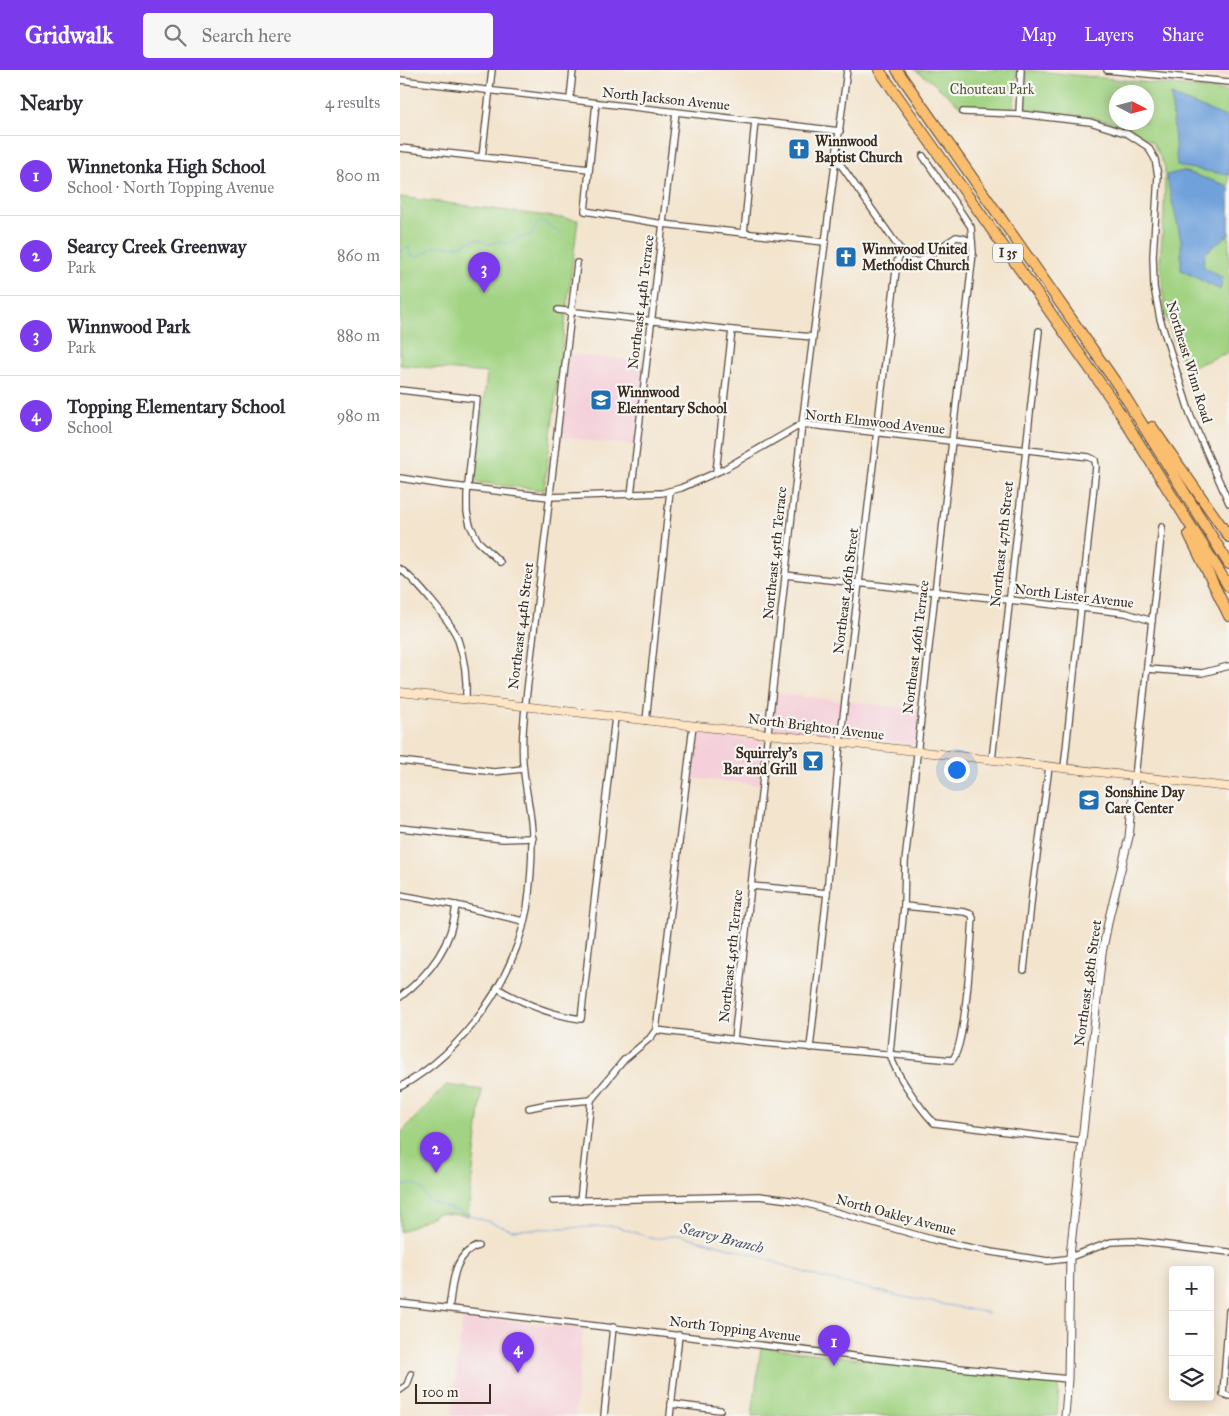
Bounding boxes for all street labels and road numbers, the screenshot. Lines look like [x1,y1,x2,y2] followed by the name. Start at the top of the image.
[601,84,731,115] street label: North Jackson Avenue
[624,234,658,370] street label: Northeast 44th Terrace
[993,244,1023,262] road number: I 35
[1162,299,1216,425] street label: Northeast Winn Road
[804,406,946,438] street label: North Elmwood Avenue
[987,480,1017,608] street label: Northeast 47th Street
[760,485,790,621] street label: Northeast 45th Terrace
[830,527,862,655] street label: Northeast 46th Street
[505,562,537,690] street label: Northeast 44th Street
[899,579,933,715] street label: Northeast 46th Terrace
[1013,580,1135,612] street label: North Lister Avenue
[747,710,885,744] street label: North Brighton Avenue
[716,888,746,1024] street label: Northeast 45th Terrace
[1071,919,1105,1047] street label: Northeast 48th Street
[834,1191,958,1239] street label: North Oakley Avenue
[668,1312,802,1346] street label: North Topping Avenue

